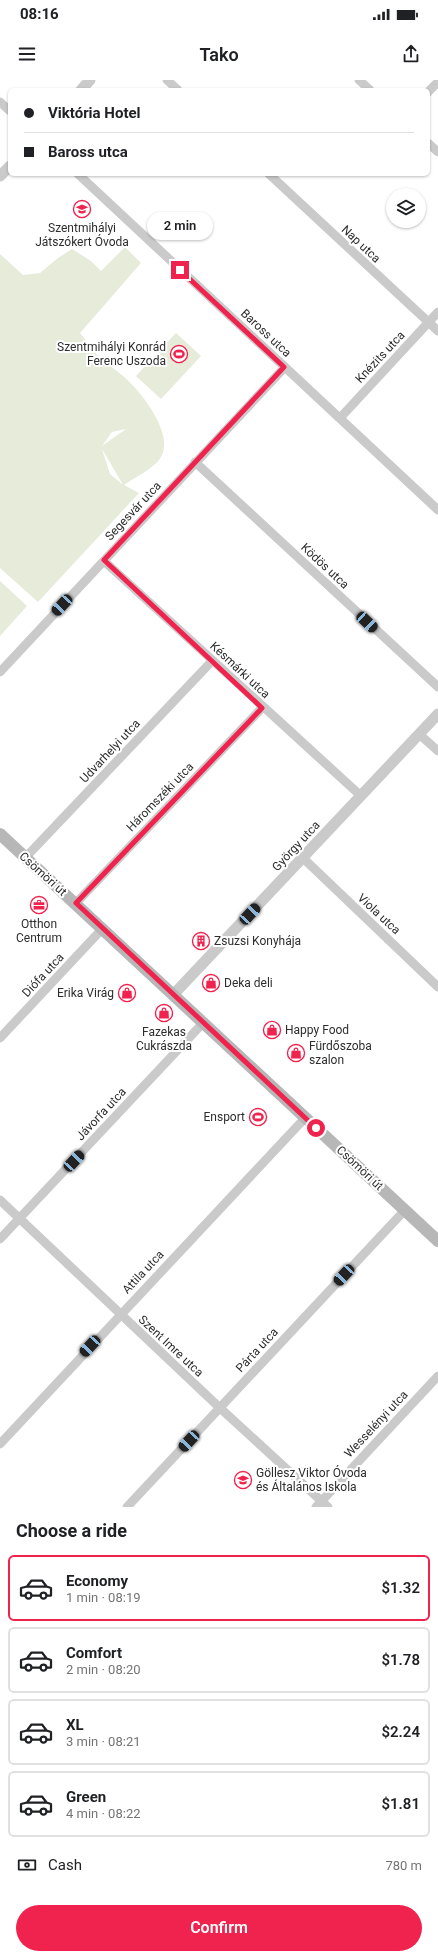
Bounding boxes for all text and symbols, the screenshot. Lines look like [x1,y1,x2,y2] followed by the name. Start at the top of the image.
[20,5,59,23] text: 08:16
[16,43,38,65] icon: menu
[400,43,422,65] icon: share
[199,44,239,65] text: Tako
[48,104,141,122] text: Viktória Hotel
[48,143,128,161] text: Baross utca
[386,188,426,228] map controls
[386,188,426,228] button: layers
[72,199,92,219] school or university icon: Szentmihályi Játszókert Óvoda
[147,212,213,240] callout: 2 min
[164,218,196,233] text: 2 min
[35,221,129,249] place label: Szentmihályi Játszókert Óvoda
[339,222,383,266] street label: Nap utca
[171,261,189,279] route end
[238,306,294,360] street label: Baross utca
[352,328,408,386] street label: Knézits utca
[57,340,166,368] place label: Szentmihályi Konrád Ferenc Uszoda
[169,344,189,364] sports icon: Szentmihályi Konrád Ferenc Uszoda
[102,479,164,543] street label: Segesvár utca
[298,540,352,592] street label: Ködös utca
[49,592,75,618] car
[354,609,380,635] car
[207,639,273,701] street label: Késmárki utca
[77,716,143,786] street label: Udvarhelyi utca
[124,760,196,834] street label: Háromszéki utca
[269,818,323,874] street label: György utca
[16,849,70,899] street label: Csömöri út
[355,891,403,937] street label: Viola utca
[29,895,49,915] office icon: Otthon Centrum
[237,901,263,927] car
[16,917,62,945] place label: Otthon Centrum
[191,931,211,951] building icon: Zsuzsi Konyhája
[214,934,301,948] place label: Zsuzsi Konyhája
[19,950,67,1000] street label: Diófa utca
[201,973,221,993] shop icon: Deka deli
[224,976,273,990] place label: Deka deli
[117,983,137,1003] shop icon: Erika Virág
[57,986,114,1000] place label: Erika Virág
[154,1003,174,1023] shop icon: Fazekas Cukrászda
[262,1020,282,1040] shop icon: Happy Food
[285,1023,349,1037] place label: Happy Food
[136,1025,192,1053] place label: Fazekas Cukrászda
[309,1039,372,1067] place label: Fürdőszoba szalon
[286,1043,306,1063] shop icon: Fürdőszoba szalon
[73,1085,129,1143] street label: Jávorfa utca
[248,1107,268,1127] sports icon: Ensport
[203,1110,245,1124] place label: Ensport
[307,1119,325,1137] route start
[334,1143,386,1193] street label: Csömöri út
[61,1148,87,1174] car
[119,1247,167,1297] street label: Attila utca
[331,1262,357,1288] car
[136,1312,206,1380] street label: Szent Imre utca
[233,1325,281,1375] street label: Párta utca
[77,1333,103,1359] car
[341,1388,411,1460] street label: Wesselényi utca
[176,1428,202,1454] car
[256,1465,367,1494] place label: Göllesz Viktor Óvoda és Általános Iskola
[233,1470,253,1490] school or university icon: Göllesz Viktor Óvoda és Általános Iskola
[16,1520,127,1541] text: Choose a ride
[18,1570,54,1606] icon: car
[66,1572,128,1590] text: Economy
[381,1579,420,1597] text: $1.32
[66,1590,141,1605] text: 1 min · 08:19
[18,1642,54,1678] icon: car
[66,1644,122,1662] text: Comfort
[381,1651,420,1669] text: $1.78
[66,1662,141,1677] text: 2 min · 08:20
[18,1714,54,1750] icon: car
[66,1716,84,1734] text: XL
[381,1723,420,1741] text: $2.24
[66,1734,141,1749] text: 3 min · 08:21
[18,1786,54,1822] icon: car
[66,1788,106,1806] text: Green
[381,1795,420,1813] text: $1.81
[66,1806,141,1821] text: 4 min · 08:22
[16,1854,38,1876] icon: cash
[48,1856,82,1874] text: Cash
[385,1858,422,1873] text: 780 m
[16,1905,422,1951] button: Confirm

